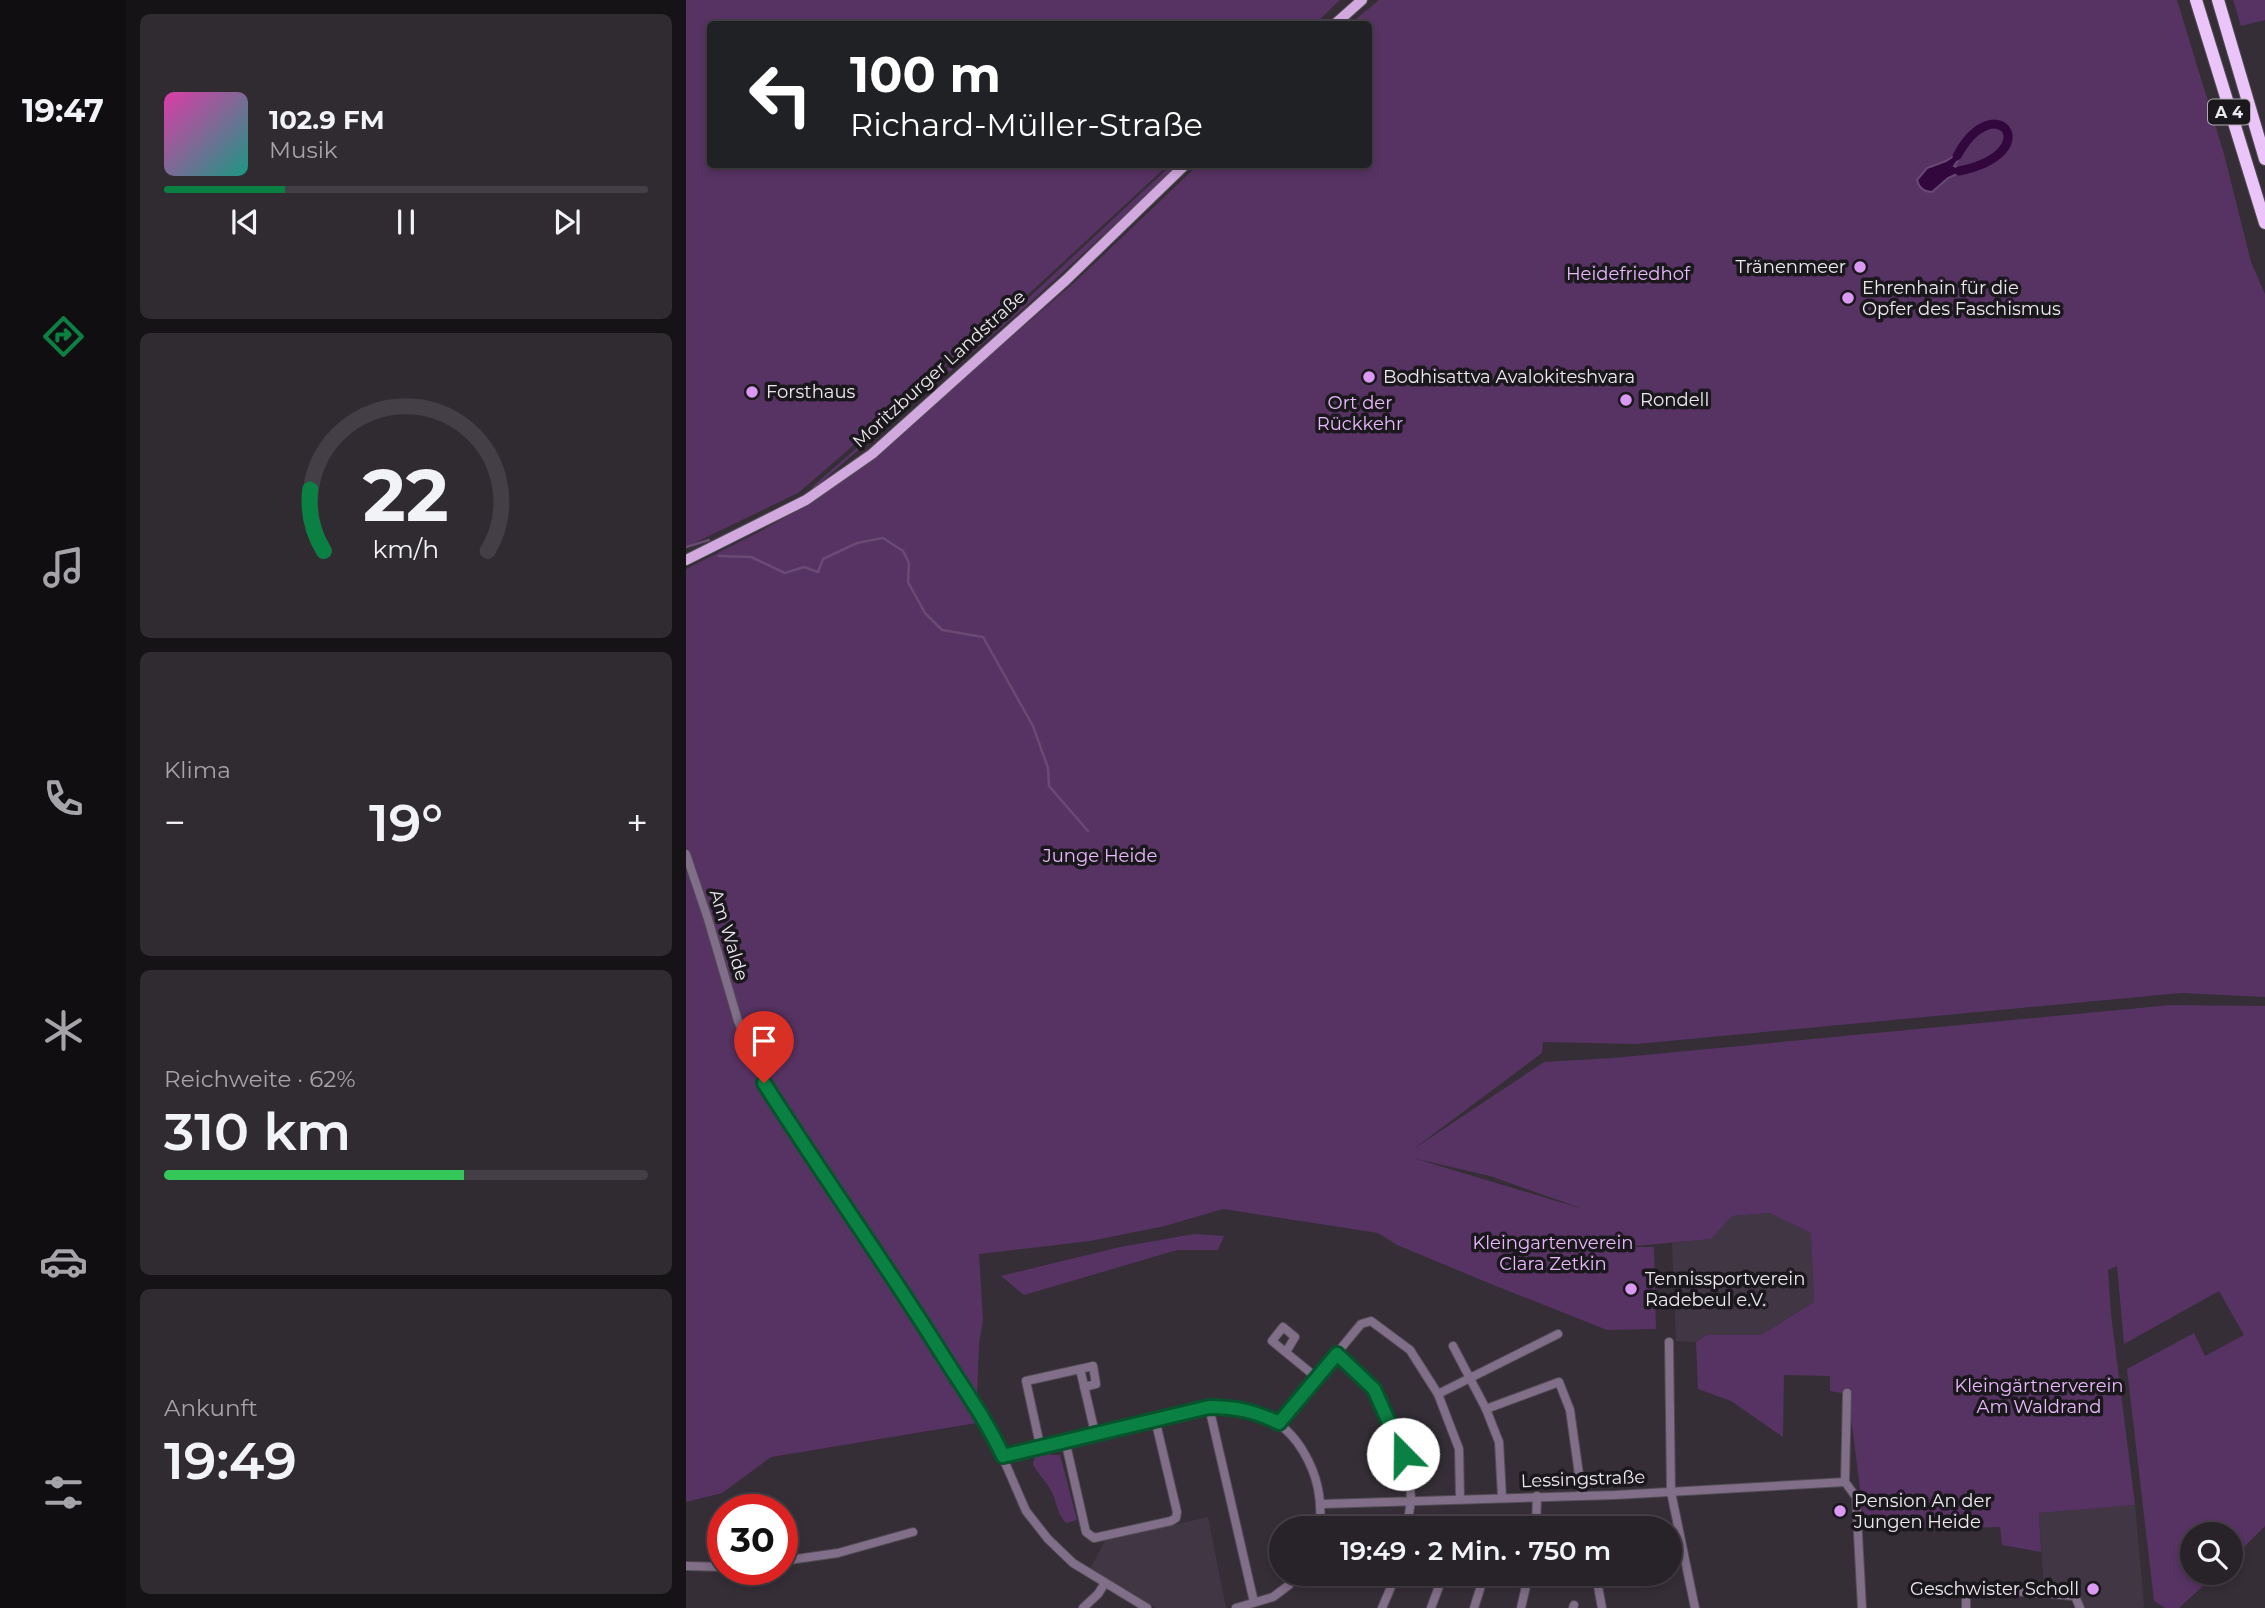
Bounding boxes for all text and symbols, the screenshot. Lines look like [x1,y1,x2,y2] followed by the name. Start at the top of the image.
[850,45,1001,104] text: 100 m
[735,49,826,140] icon: left
[22,91,104,130] text: 19:47
[2208,100,2250,124] road number: A 4
[269,104,385,136] text: 102.9 FM
[850,105,1203,144] text: Richard-Müller-Straße
[269,136,338,164] text: Musik
[226,203,264,241] icon: previous
[387,203,425,241] icon: pause
[548,203,586,241] icon: next
[1736,256,1846,278] place label: Tränenmeer
[1852,259,1868,275] marker: Tränenmeer
[1566,263,1691,285] park label: Heidefriedhof
[1862,277,2061,320] place label: Ehrenhain für die Opfer des Faschismus
[848,286,1030,452] street label: Moritzburger Landstraße
[1840,290,1856,306] marker: Ehrenhain für die Opfer des Faschismus
[39,312,88,361] icon: directions
[1383,366,1635,388] place label: Bodhisattva Avalokiteshvara
[1361,369,1377,385] marker: Bodhisattva Avalokiteshvara
[766,381,856,403] place label: Forsthaus
[744,384,760,400] marker: Forsthaus
[1640,389,1709,411] place label: Rondell
[1317,392,1403,435] park label: Ort der Rückkehr
[1618,392,1634,408] marker: Rondell
[363,452,449,540] text: 22
[373,534,439,564] text: km/h
[39,543,88,592] icon: music
[164,756,231,784] text: Klima
[39,774,88,823] icon: phone
[369,791,443,854] text: 19°
[164,799,186,846] text: −
[626,799,648,846] text: +
[1042,845,1157,867] park label: Junge Heide
[705,887,753,983] street label: Am Walde
[39,1006,88,1055] icon: climate
[734,1011,794,1083] pin
[745,1022,783,1060] icon: arrive
[164,1065,356,1093] text: Reichweite · 62%
[164,1100,351,1163] text: 310 km
[1472,1232,1634,1275] park label: Kleingartenverein Clara Zetkin
[39,1237,88,1286] icon: car
[1645,1268,1805,1311] place label: Tennissportverein Radebeul e.V.
[1623,1281,1639,1297] marker: Tennissportverein Radebeul e.V.
[1954,1375,2124,1418] park label: Kleingärtnerverein Am Waldrand
[164,1394,258,1422] text: Ankunft
[1366,1417,1440,1491] position arrow
[164,1429,297,1492] text: 19:49
[1520,1466,1646,1492] street label: Lessingstraße
[39,1468,88,1517] icon: filters
[1853,1490,1992,1533] place label: Pension An der Jungen Heide
[707,1494,798,1585] speed limit sign: 30
[1832,1503,1848,1519] marker: Pension An der Jungen Heide
[2180,1522,2243,1585] map controls
[2180,1522,2243,1585] button: search
[1340,1535,1611,1567] text: 19:49 · 2 Min. · 750 m
[1910,1578,2079,1600] place label: Geschwister Scholl
[2085,1581,2101,1597] marker: Geschwister Scholl

